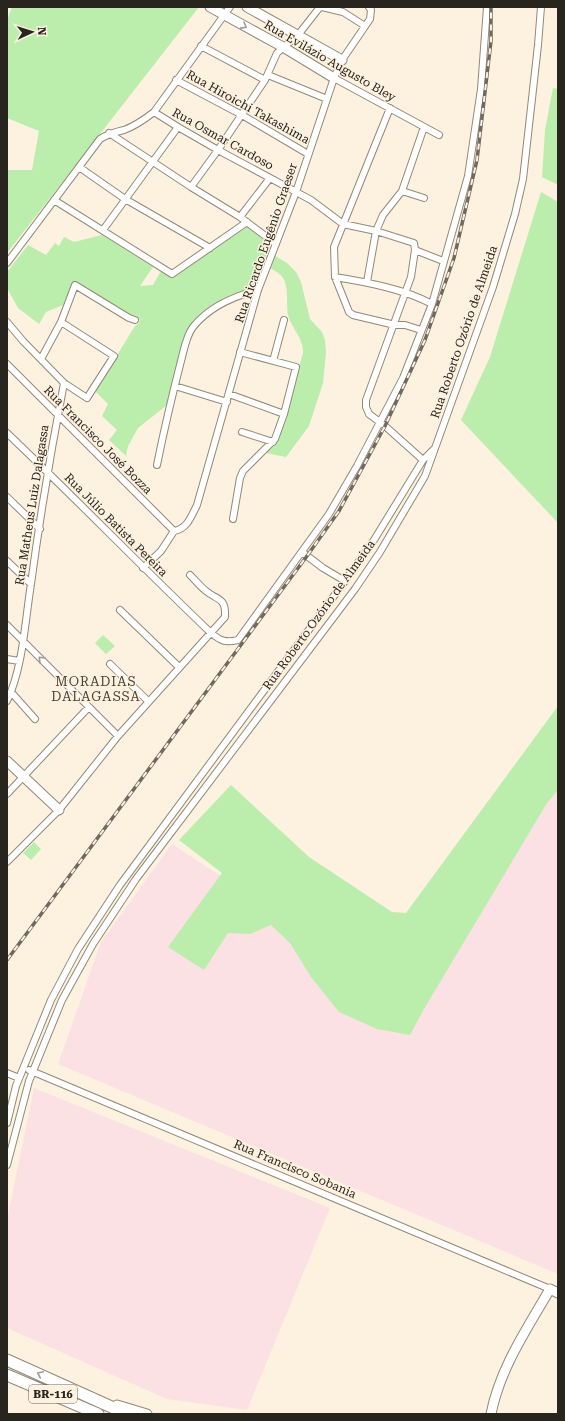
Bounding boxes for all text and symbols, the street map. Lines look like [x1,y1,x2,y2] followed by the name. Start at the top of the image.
[12,12,52,52] north arrow
[262,18,399,105] street label: Rua Evilázio Augusto Bley
[240,21,247,29] one-way arrow
[35,27,48,37] text: N
[184,67,312,147] street label: Rua Hiroichi Takashima
[170,105,276,173] street label: Rua Osmar Cardoso
[232,161,300,325] street label: Rua Ricardo Eugênio Graeser
[428,243,500,420] street label: Rua Roberto Ozório de Almeida
[41,383,155,497] street label: Rua Francisco José Bozza
[12,423,52,586] street label: Rua Matheus Luiz Dalagassa
[62,471,171,580] street label: Rua Júlio Batista Pereira
[260,537,378,693] street label: Rua Roberto Ozório de Almeida
[38,656,46,664] one-way arrow
[51,674,141,704] district label: MORADIAS DALAGASSA
[232,1137,359,1201] street label: Rua Francisco Sobania
[37,1371,45,1379] one-way arrow
[29,1385,77,1403] road number: BR-116

